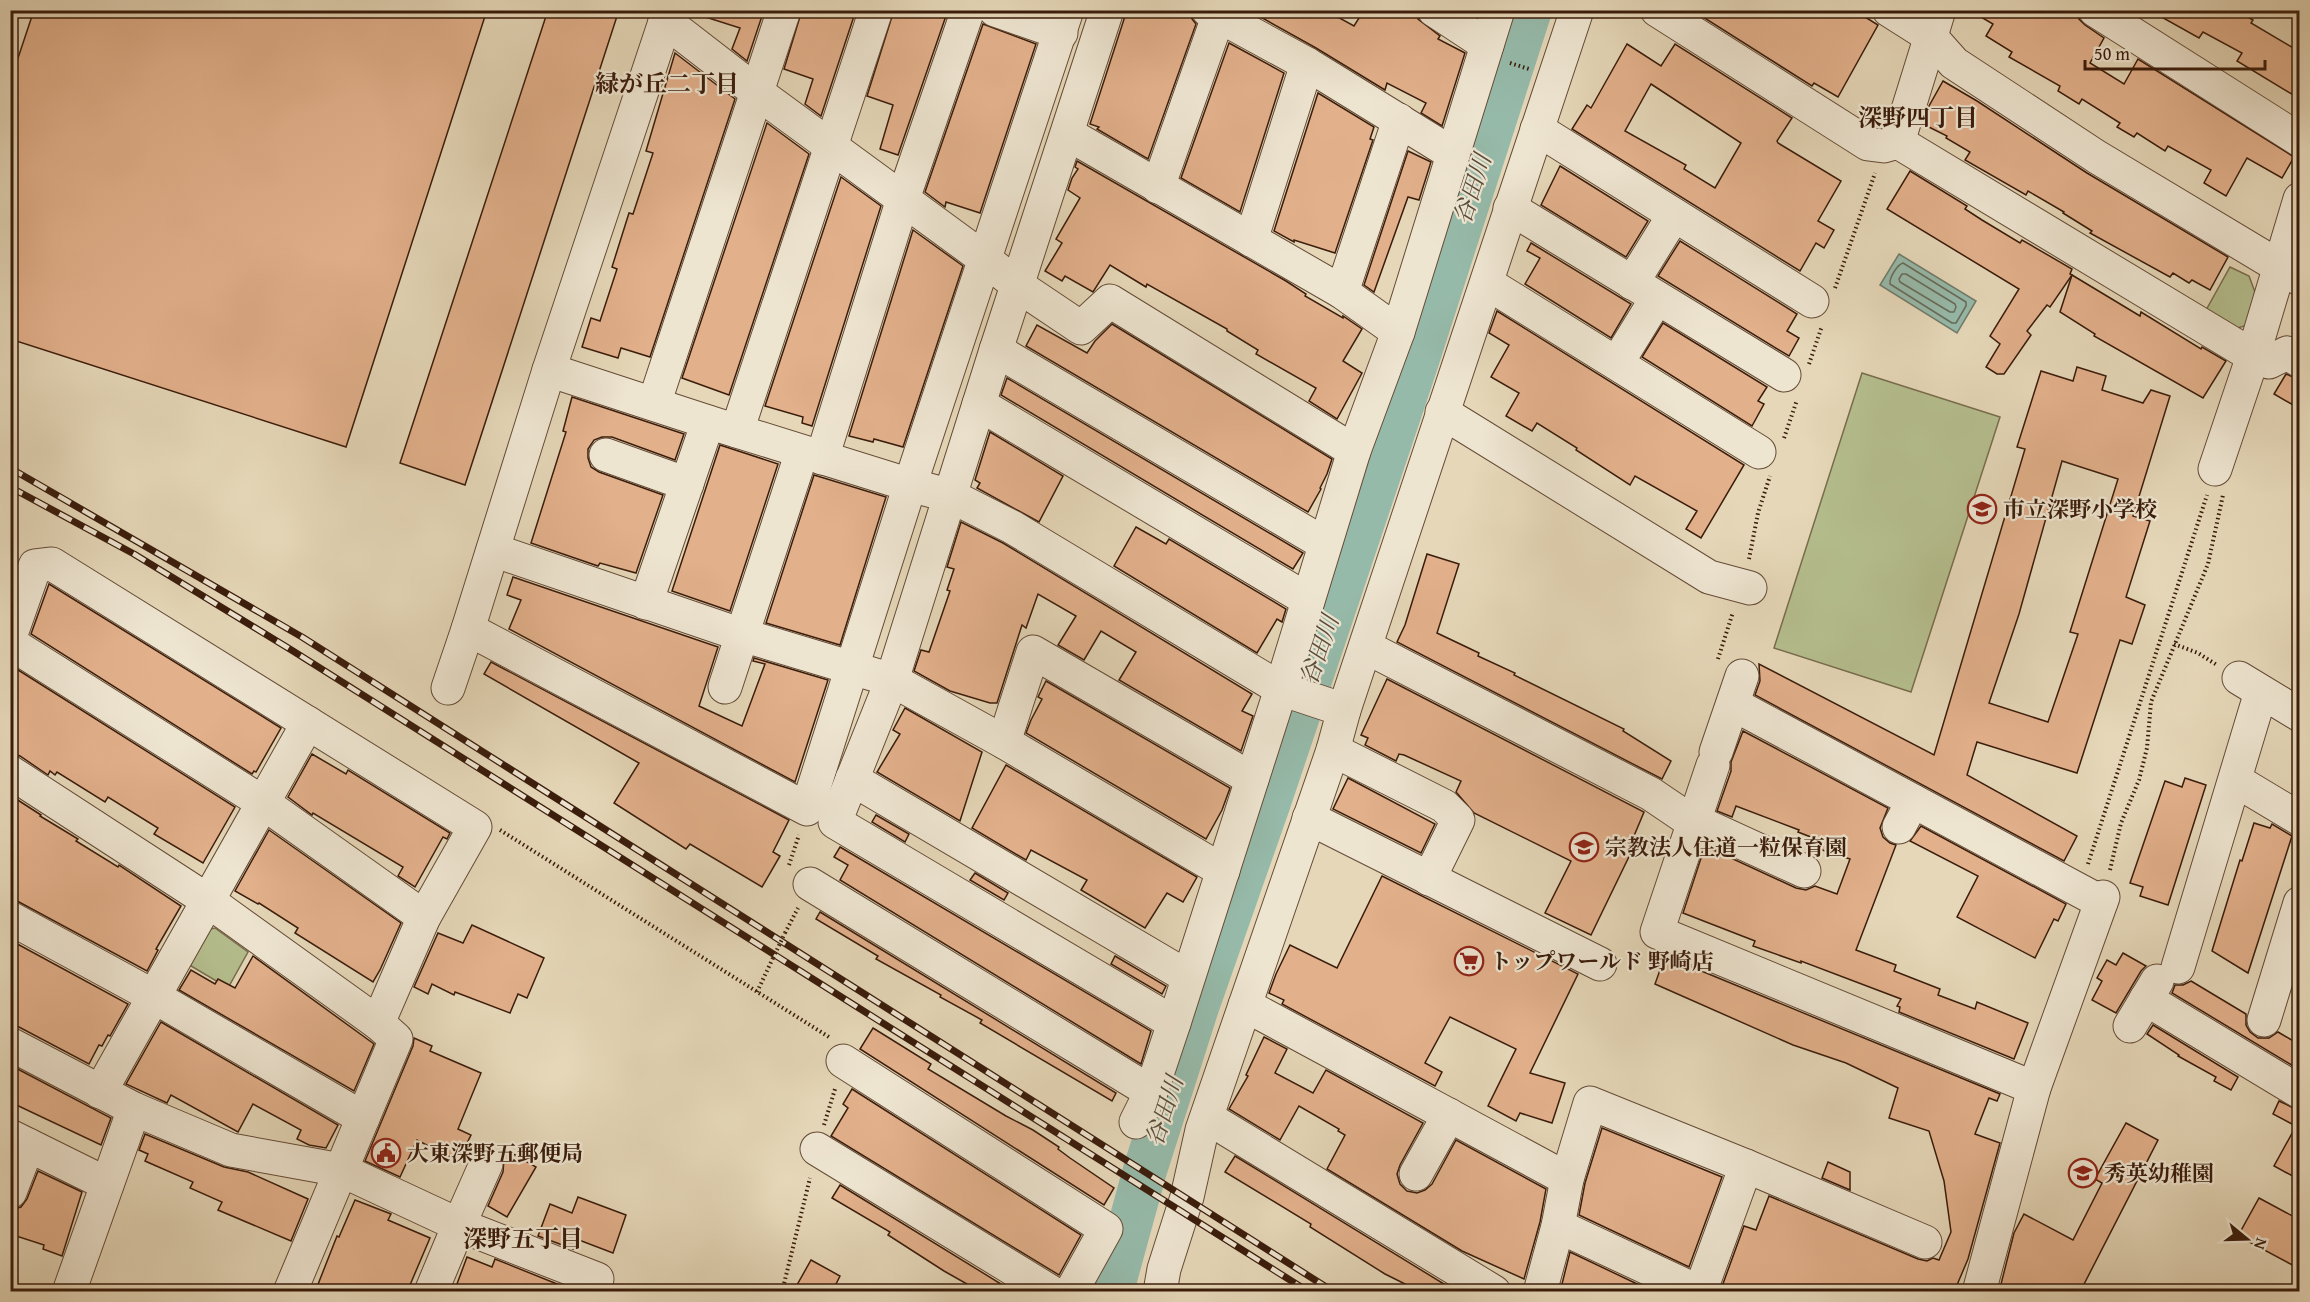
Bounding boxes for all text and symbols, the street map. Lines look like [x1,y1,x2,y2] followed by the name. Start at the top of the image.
[2085,33,2265,71] scale bar
[2094,40,2130,67] text: 50 m
[595,66,739,101] district label: 緑が丘二丁目
[1858,100,1978,135] district label: 深野四丁目
[1444,147,1501,229] water label: 谷田川
[1966,493,1998,525] school or university icon: 市立深野小学校
[2003,493,2157,525] place label: 市立深野小学校
[1291,607,1348,690] water label: 谷田川
[1568,831,1600,863] school or university icon: 宗教法人住道一粒保育園
[1605,831,1847,863] place label: 宗教法人住道一粒保育園
[1453,945,1485,977] supermarket icon: トップワールド 野崎店
[1490,945,1714,977] place label: トップワールド 野崎店
[1136,1069,1193,1151] water label: 谷田川
[370,1137,402,1169] public building icon: 大東深野五郵便局
[407,1137,583,1169] place label: 大東深野五郵便局
[2067,1157,2099,1189] school or university icon: 秀英幼稚園
[2104,1157,2214,1189] place label: 秀英幼稚園
[2217,1209,2277,1269] north arrow
[463,1221,583,1256] district label: 深野五丁目
[2248,1235,2274,1253] text: N

